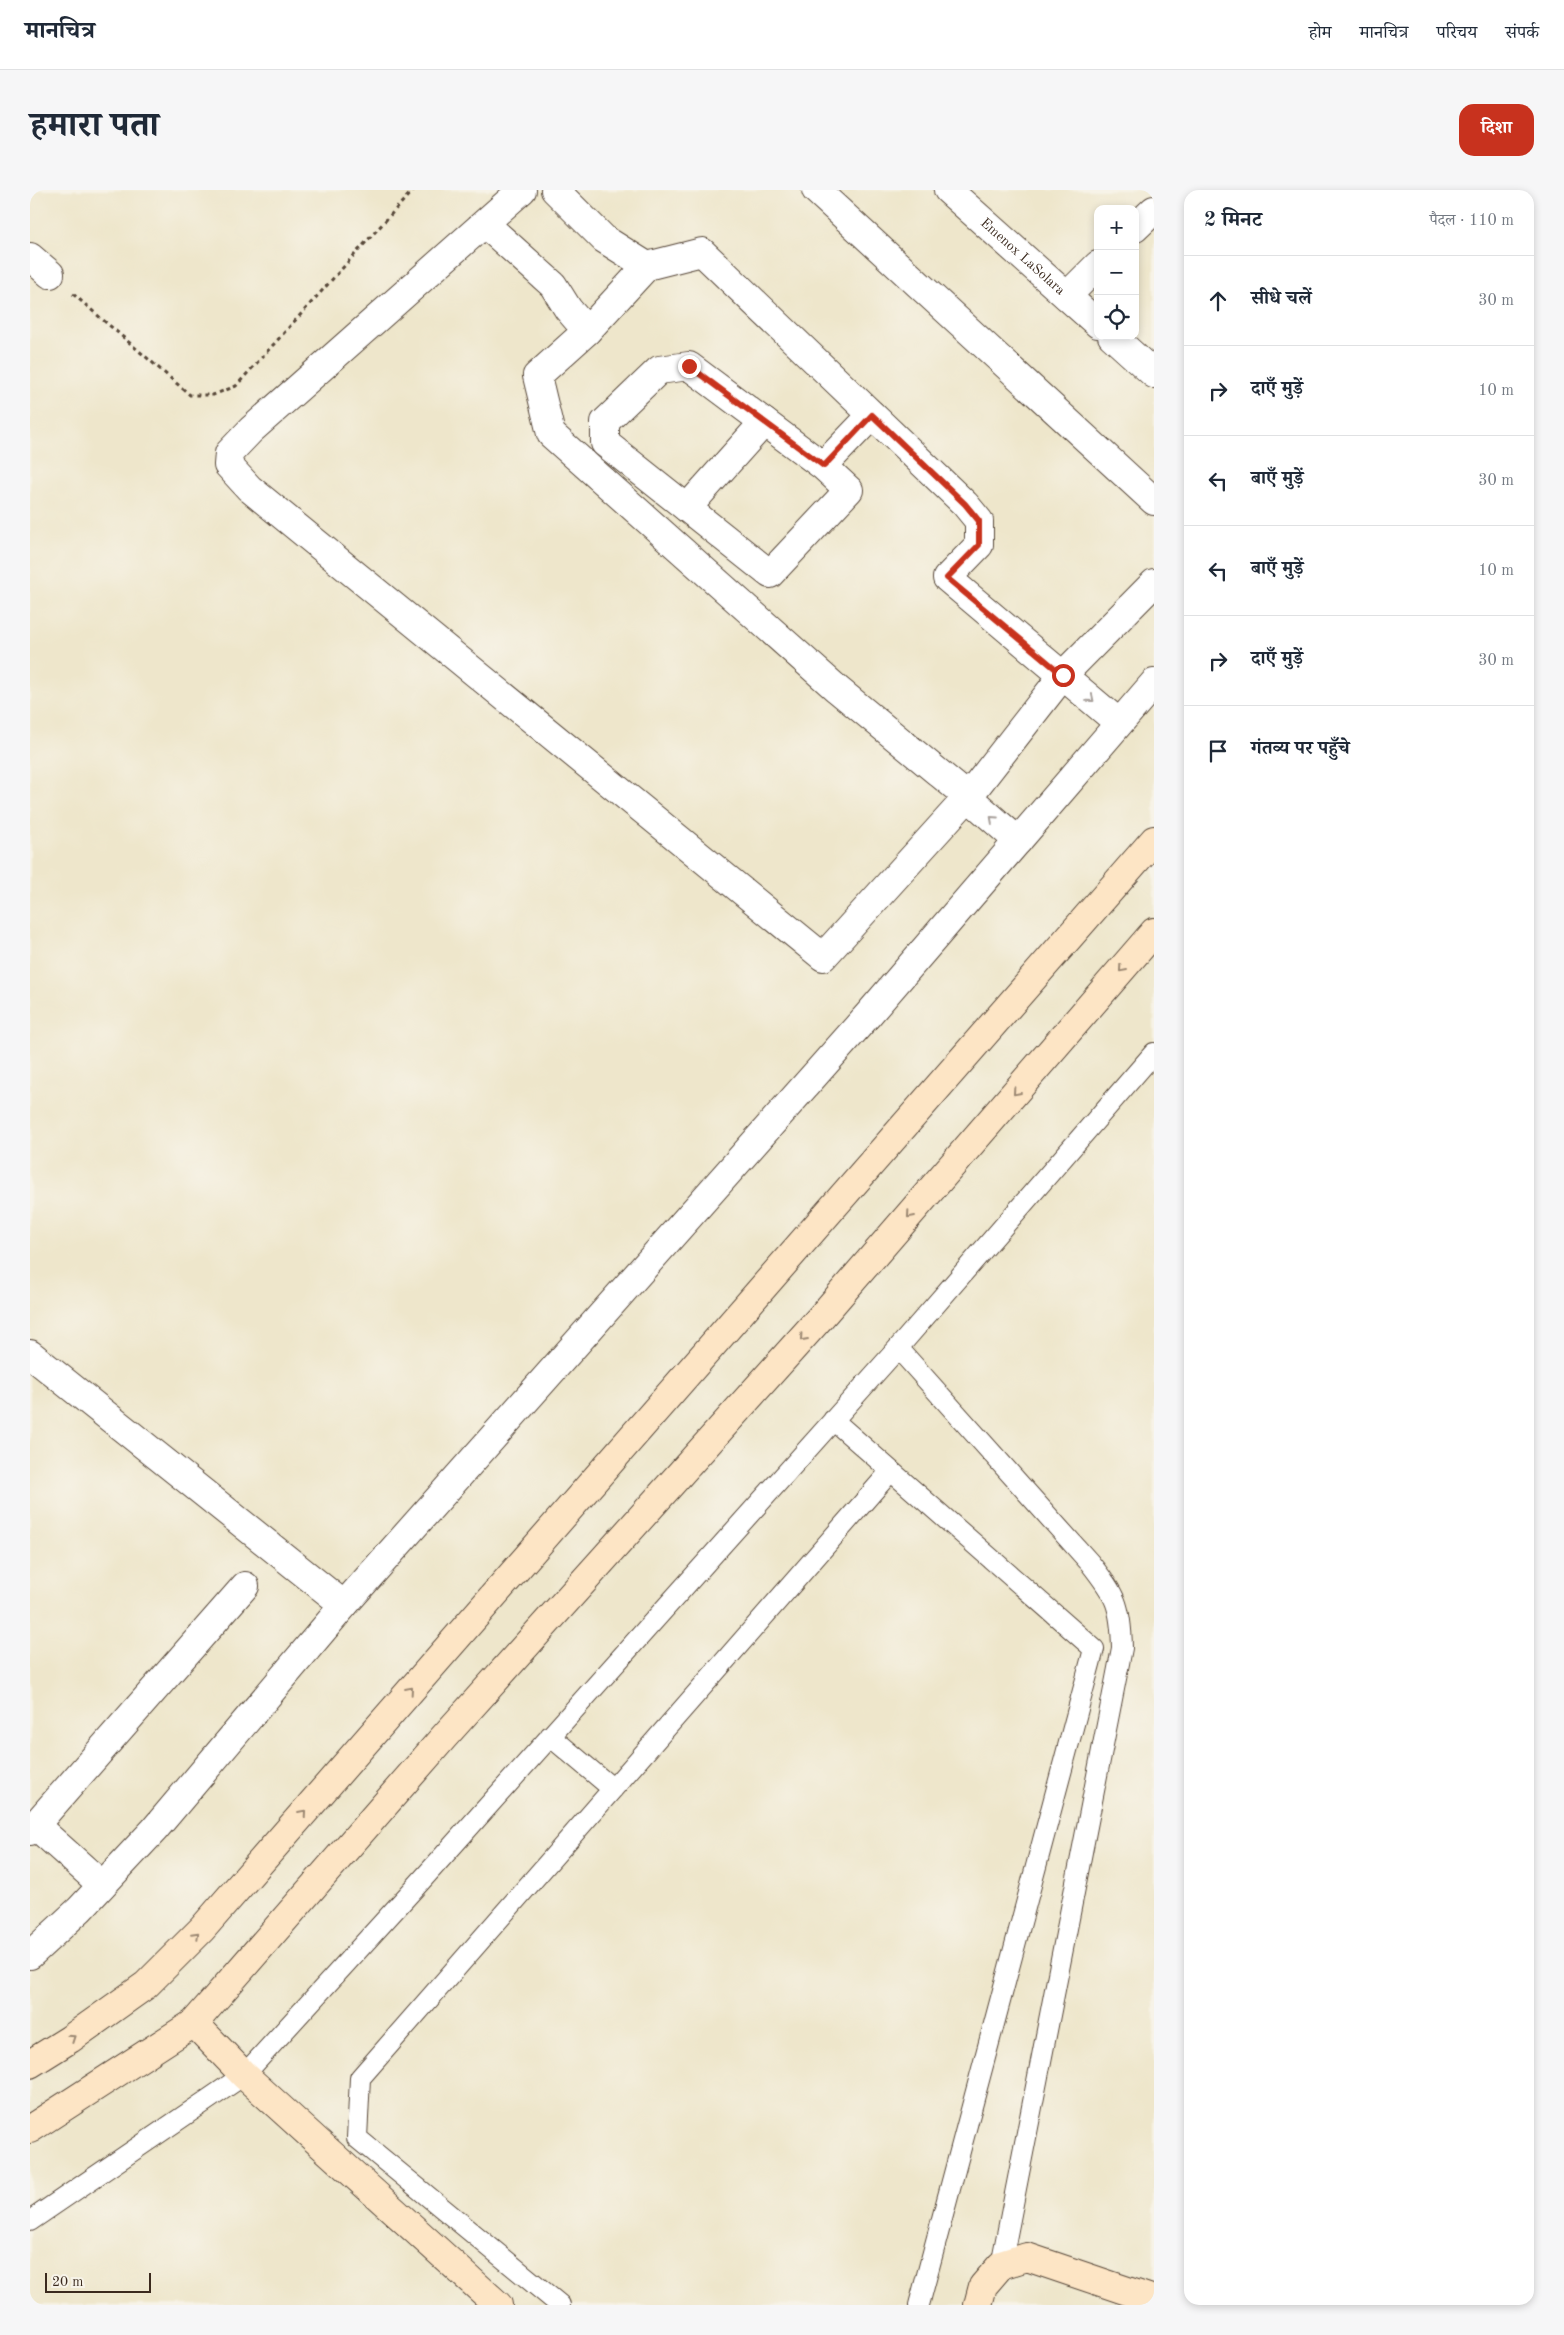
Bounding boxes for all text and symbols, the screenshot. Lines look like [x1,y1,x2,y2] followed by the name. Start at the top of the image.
[25,20,95,44] text: मानचित्र
[1309,24,1332,42] text: होम
[1360,24,1408,42] text: मानचित्र
[1436,24,1477,42] text: परिचय
[1505,24,1539,42] text: संपर्क
[1459,104,1534,156] button: दिशा
[30,109,159,144] text: हमारा पता
[1094,205,1139,340] map controls
[1094,205,1139,250] button: +
[1204,210,1262,231] text: 2 मिनट
[1429,213,1514,229] text: पैदल · 110 m
[978,215,1068,298] street label: Emenox LaSolara
[1094,250,1139,295] button: −
[1204,287,1232,315] icon: ahead
[1251,290,1311,309] text: सीधे चलें
[1478,293,1514,309] text: 30 m
[1094,295,1139,340] button: locate
[678,355,701,378] route end
[1204,377,1232,405] icon: right
[1251,380,1303,399] text: दाएँ मुड़ें
[1478,383,1514,399] text: 10 m
[1204,467,1232,495] icon: left
[1251,470,1303,489] text: बाएँ मुड़ें
[1478,473,1514,489] text: 30 m
[1204,557,1232,585] icon: left
[1251,560,1303,579] text: बाएँ मुड़ें
[1478,563,1514,579] text: 10 m
[1204,647,1232,675] icon: right
[1251,650,1303,669] text: दाएँ मुड़ें
[1478,653,1514,669] text: 30 m
[1052,664,1075,687] route start
[1085,693,1094,702] one-way arrow
[1204,737,1232,765] icon: arrive
[1251,740,1350,759] text: गंतव्य पर पहुँचे
[989,816,998,825] one-way arrow
[1119,964,1128,973] one-way arrow
[1013,1087,1022,1096] one-way arrow
[906,1210,915,1219] one-way arrow
[800,1332,809,1341] one-way arrow
[405,1687,414,1696] one-way arrow
[298,1809,307,1818] one-way arrow
[190,1932,199,1941] one-way arrow
[66,2035,75,2044] one-way arrow
[45,2270,151,2293] scale bar
[52,2275,83,2289] text: 20 m

